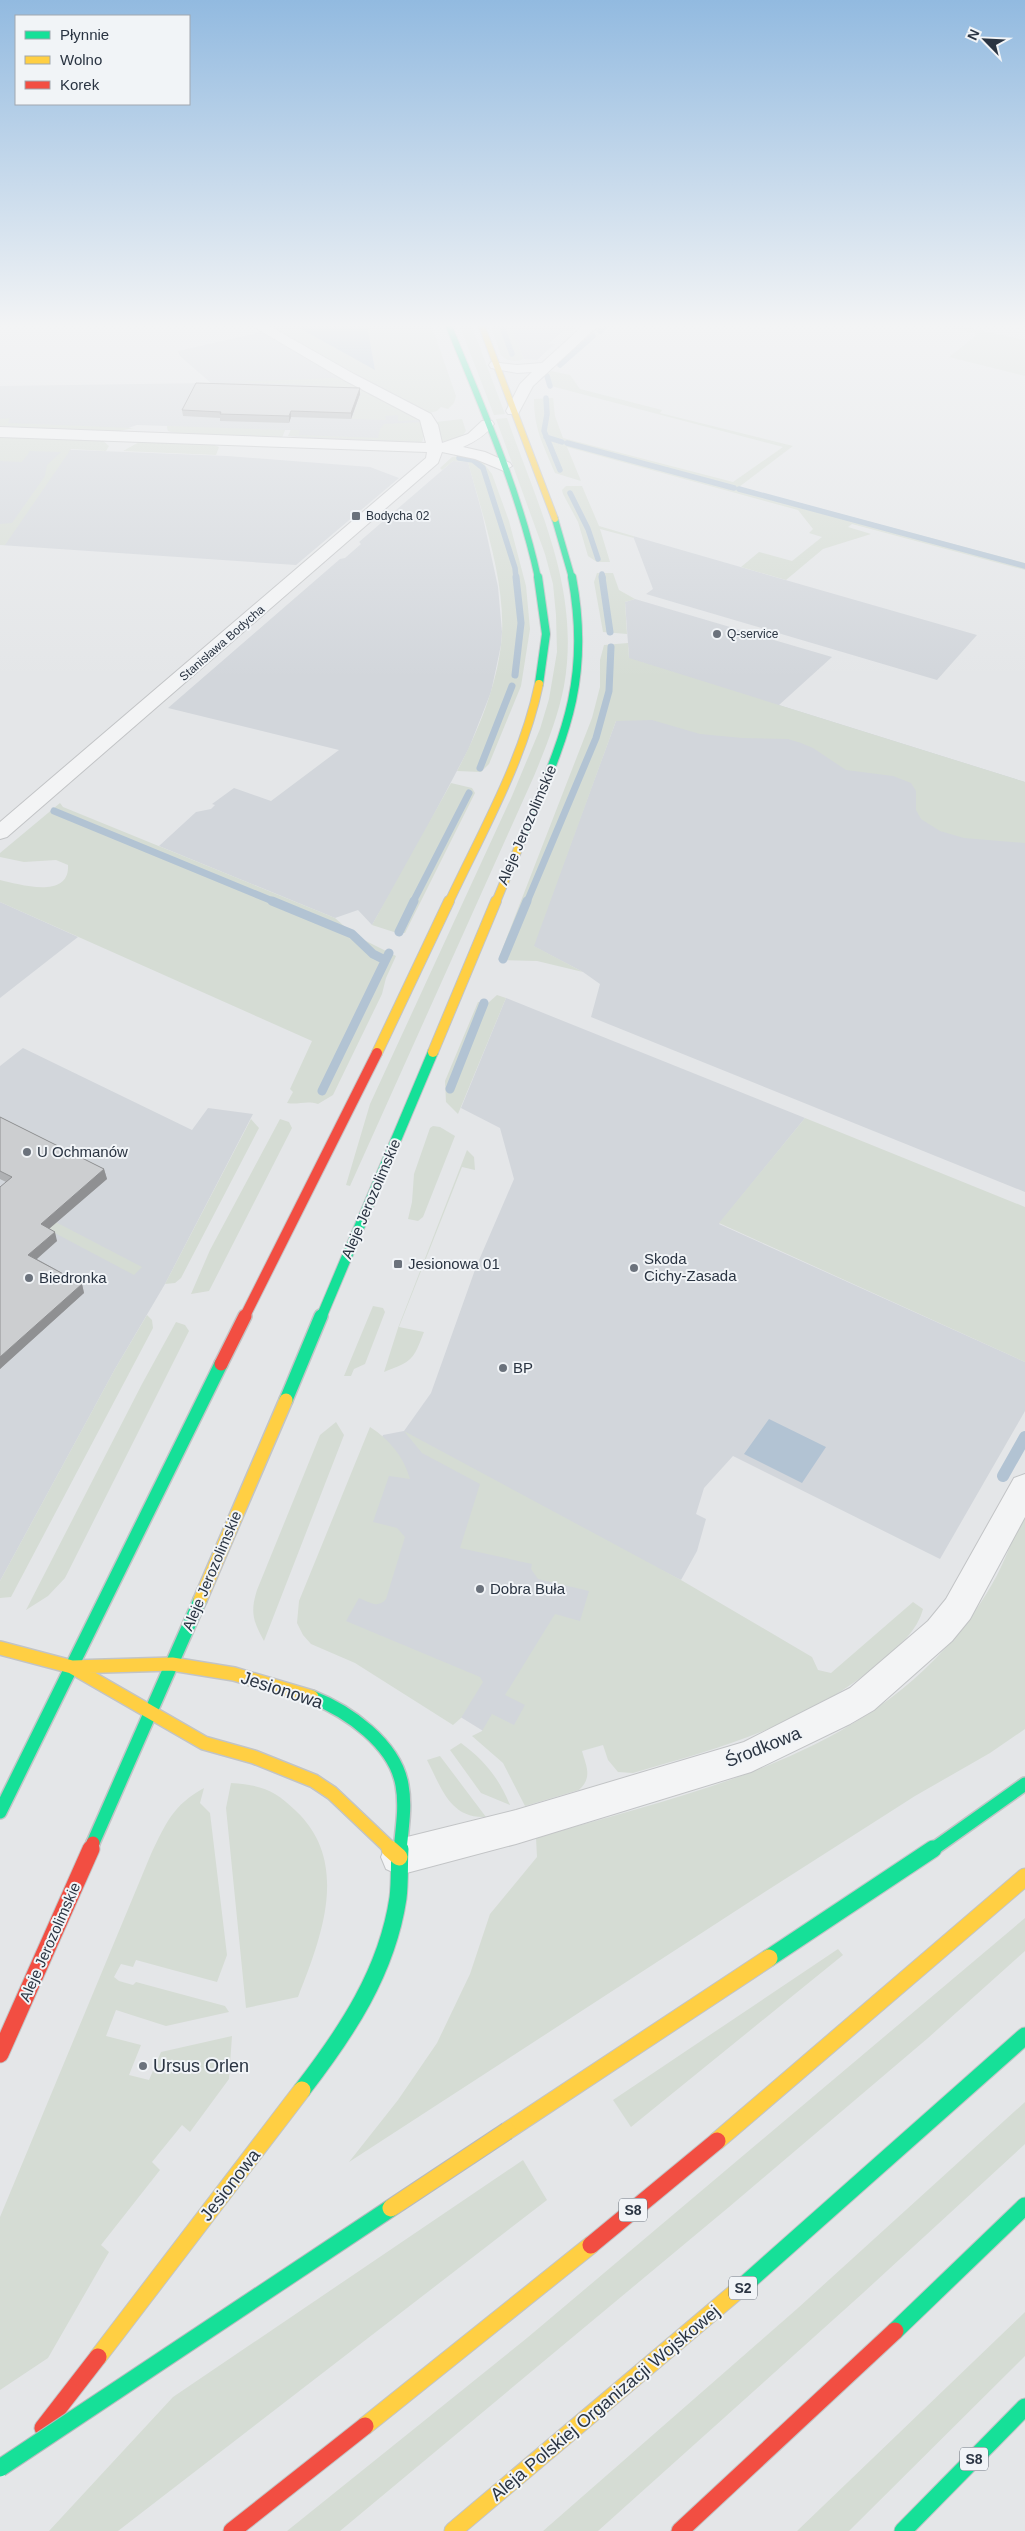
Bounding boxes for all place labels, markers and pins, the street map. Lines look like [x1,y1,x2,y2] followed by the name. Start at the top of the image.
[366,509,430,523] place label: Bodycha 02
[350,510,362,522] marker: Bodycha 02
[727,627,779,641] place label: Q-service
[711,628,723,640] marker: Q-service
[37,1143,128,1160] place label: U Ochmanów
[21,1146,33,1158] marker: U Ochmanów
[644,1250,737,1284] place label: Skoda Cichy-Zasada
[408,1255,500,1272] place label: Jesionowa 01
[392,1258,404,1270] marker: Jesionowa 01
[628,1262,640,1274] marker: Skoda Cichy-Zasada
[39,1269,107,1286] place label: Biedronka
[23,1272,35,1284] marker: Biedronka
[513,1359,533,1376] place label: BP
[497,1362,509,1374] marker: BP
[490,1580,566,1597] place label: Dobra Buła
[474,1583,486,1595] marker: Dobra Buła
[153,2056,249,2076] place label: Ursus Orlen
[137,2060,149,2072] marker: Ursus Orlen

